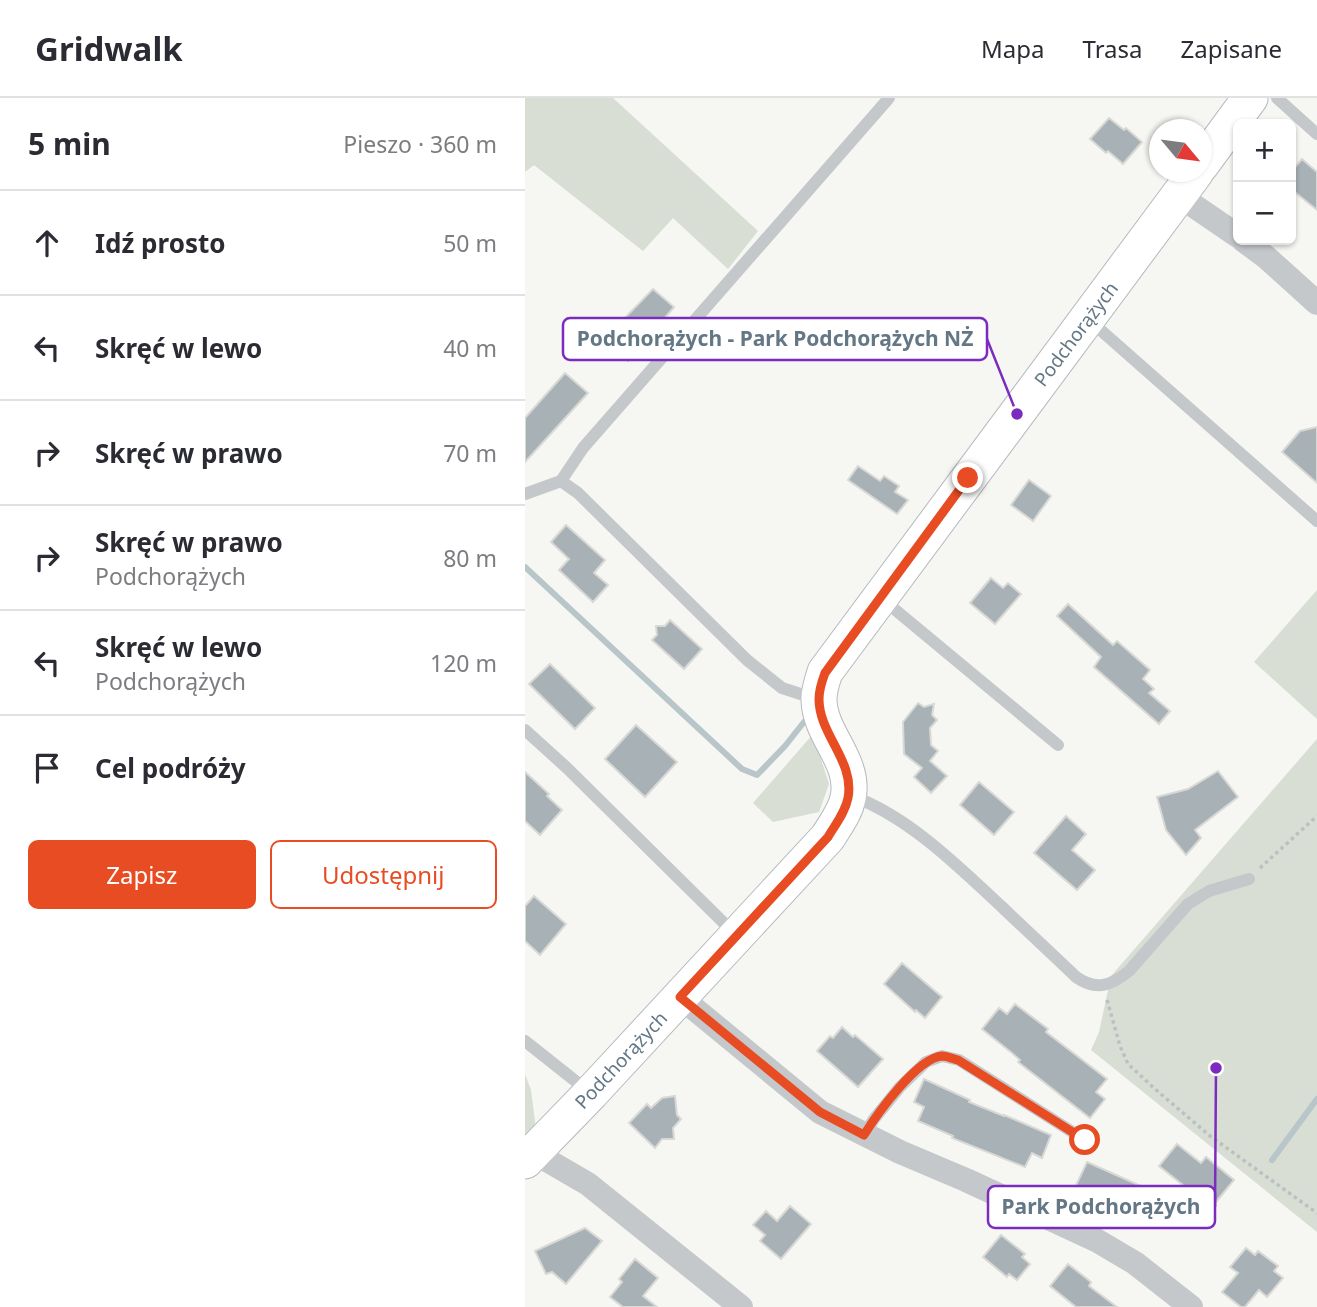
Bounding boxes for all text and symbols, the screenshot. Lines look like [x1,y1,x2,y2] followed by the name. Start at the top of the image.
[35,26,183,71] text: Gridwalk
[981,32,1045,65] text: Mapa
[1083,32,1143,65] text: Trasa
[1181,32,1282,65] text: Zapisane
[1149,119,1212,182] north arrow
[1233,119,1296,245] map controls
[1233,119,1296,182] button: +
[28,123,111,164] text: 5 min
[343,128,497,160] text: Pieszo · 360 m
[1233,182,1296,245] button: −
[28,224,66,262] icon: ahead
[95,225,226,261] text: Idź prosto
[443,227,497,259] text: 50 m
[1028,276,1124,392] street label: Podchorążych
[563,318,987,360] callout: Podchorążych - Park Podchorążych NŻ
[577,324,973,352] text: Podchorążych - Park Podchorążych NŻ
[28,329,66,367] icon: left
[95,330,262,366] text: Skręć w lewo
[443,332,497,364] text: 40 m
[28,434,66,472] icon: right
[95,435,283,471] text: Skręć w prawo
[443,437,497,469] text: 70 m
[952,462,983,493] route end
[95,524,283,560] text: Skręć w prawo
[28,539,66,577] icon: right
[443,542,497,574] text: 80 m
[95,560,246,592] text: Podchorążych
[95,629,262,665] text: Skręć w lewo
[28,644,66,682] icon: left
[430,647,497,679] text: 120 m
[95,665,246,697] text: Podchorążych
[28,749,66,787] icon: arrive
[95,750,246,786] text: Cel podróży
[28,840,256,909] button: Zapisz
[270,840,497,909] button: Udostępnij
[569,1006,673,1114] street label: Podchorążych
[1069,1124,1100,1155] route start
[988,1186,1215,1228] callout: Park Podchorążych
[1002,1192,1200,1220] text: Park Podchorążych

